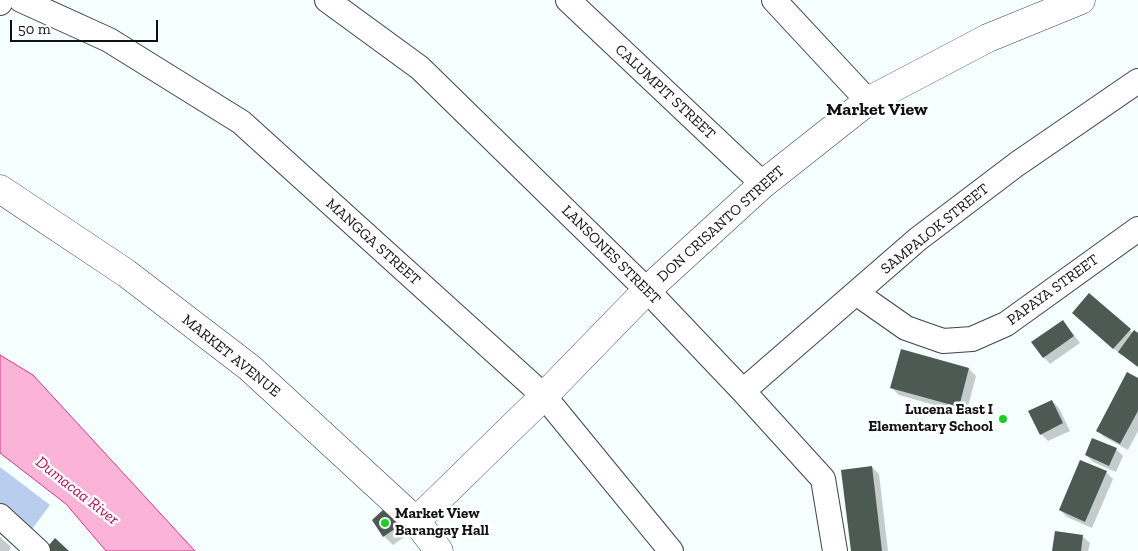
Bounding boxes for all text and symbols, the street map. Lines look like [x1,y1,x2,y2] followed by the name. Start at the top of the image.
[12,10,160,42] scale bar
[18,20,51,38] text: 50 m
[611,41,719,143] street label: CALUMPIT STREET
[826,99,928,121] district label: Market View
[654,162,788,286] street label: DON CRISANTO STREET
[877,180,993,278] street label: SAMPALOK STREET
[322,195,424,289] street label: MANGGA STREET
[558,202,664,308] street label: LANSONES STREET
[1004,251,1102,329] street label: PAPAYA STREET
[178,311,284,401] street label: MARKET AVENUE
[868,401,993,436] place label: Lucena East I Elementary School
[997,413,1009,425] marker: Lucena East I Elementary School
[32,453,122,529] water label: Dumacaa River
[395,505,489,540] place label: Market View Barangay Hall
[379,517,391,529] marker: Market View Barangay Hall

